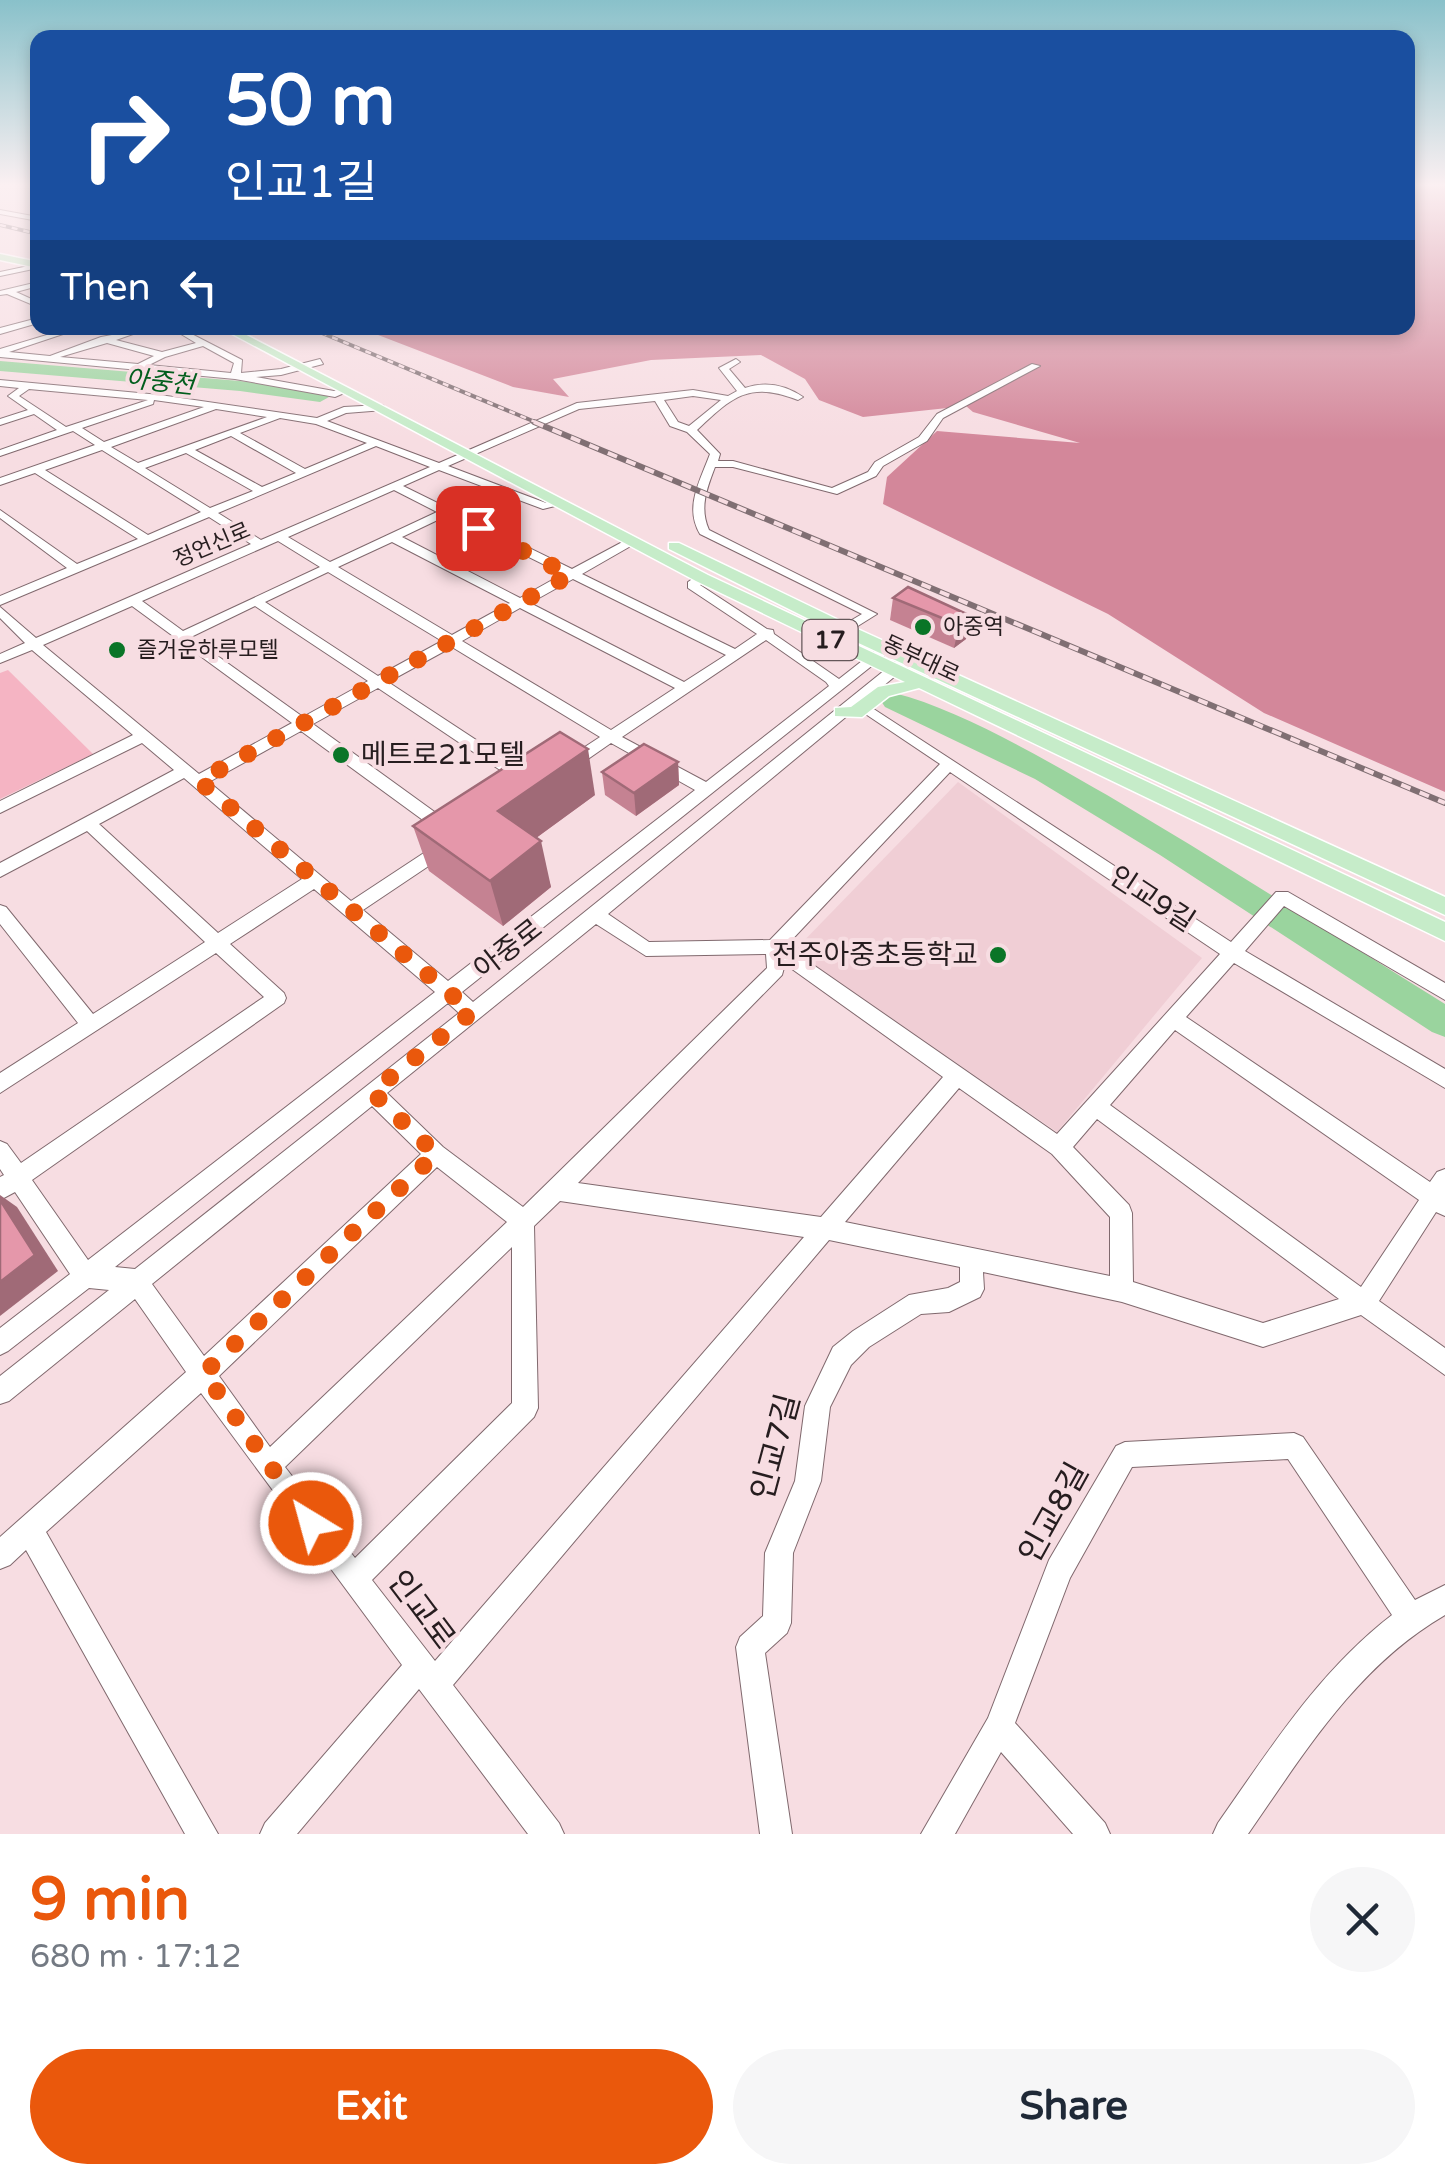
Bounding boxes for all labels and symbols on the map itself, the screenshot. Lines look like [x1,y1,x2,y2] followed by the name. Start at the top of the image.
[124,363,199,401] water label: 아중천
[436,486,521,571] pin
[170,517,254,573] street label: 정언신로
[943,614,1004,640] place label: 아중역
[912,616,934,638] marker: 아중역
[802,620,858,660] road number: 17
[879,630,963,688] street label: 동부대로
[137,637,279,663] place label: 즐거운하루모텔
[106,639,128,661] marker: 즐거운하루모텔
[361,738,525,772] place label: 메트로21모텔
[330,744,352,766] marker: 메트로21모텔
[1103,859,1201,939] street label: 인교9길
[467,912,549,986] street label: 아중로
[772,938,978,972] place label: 전주아중초등학교
[987,944,1009,966] marker: 전주아중초등학교
[744,1390,808,1504] street label: 인교7길
[1011,1456,1097,1570] street label: 인교8길
[259,1471,363,1575] position arrow
[379,1563,463,1657] street label: 인교로

